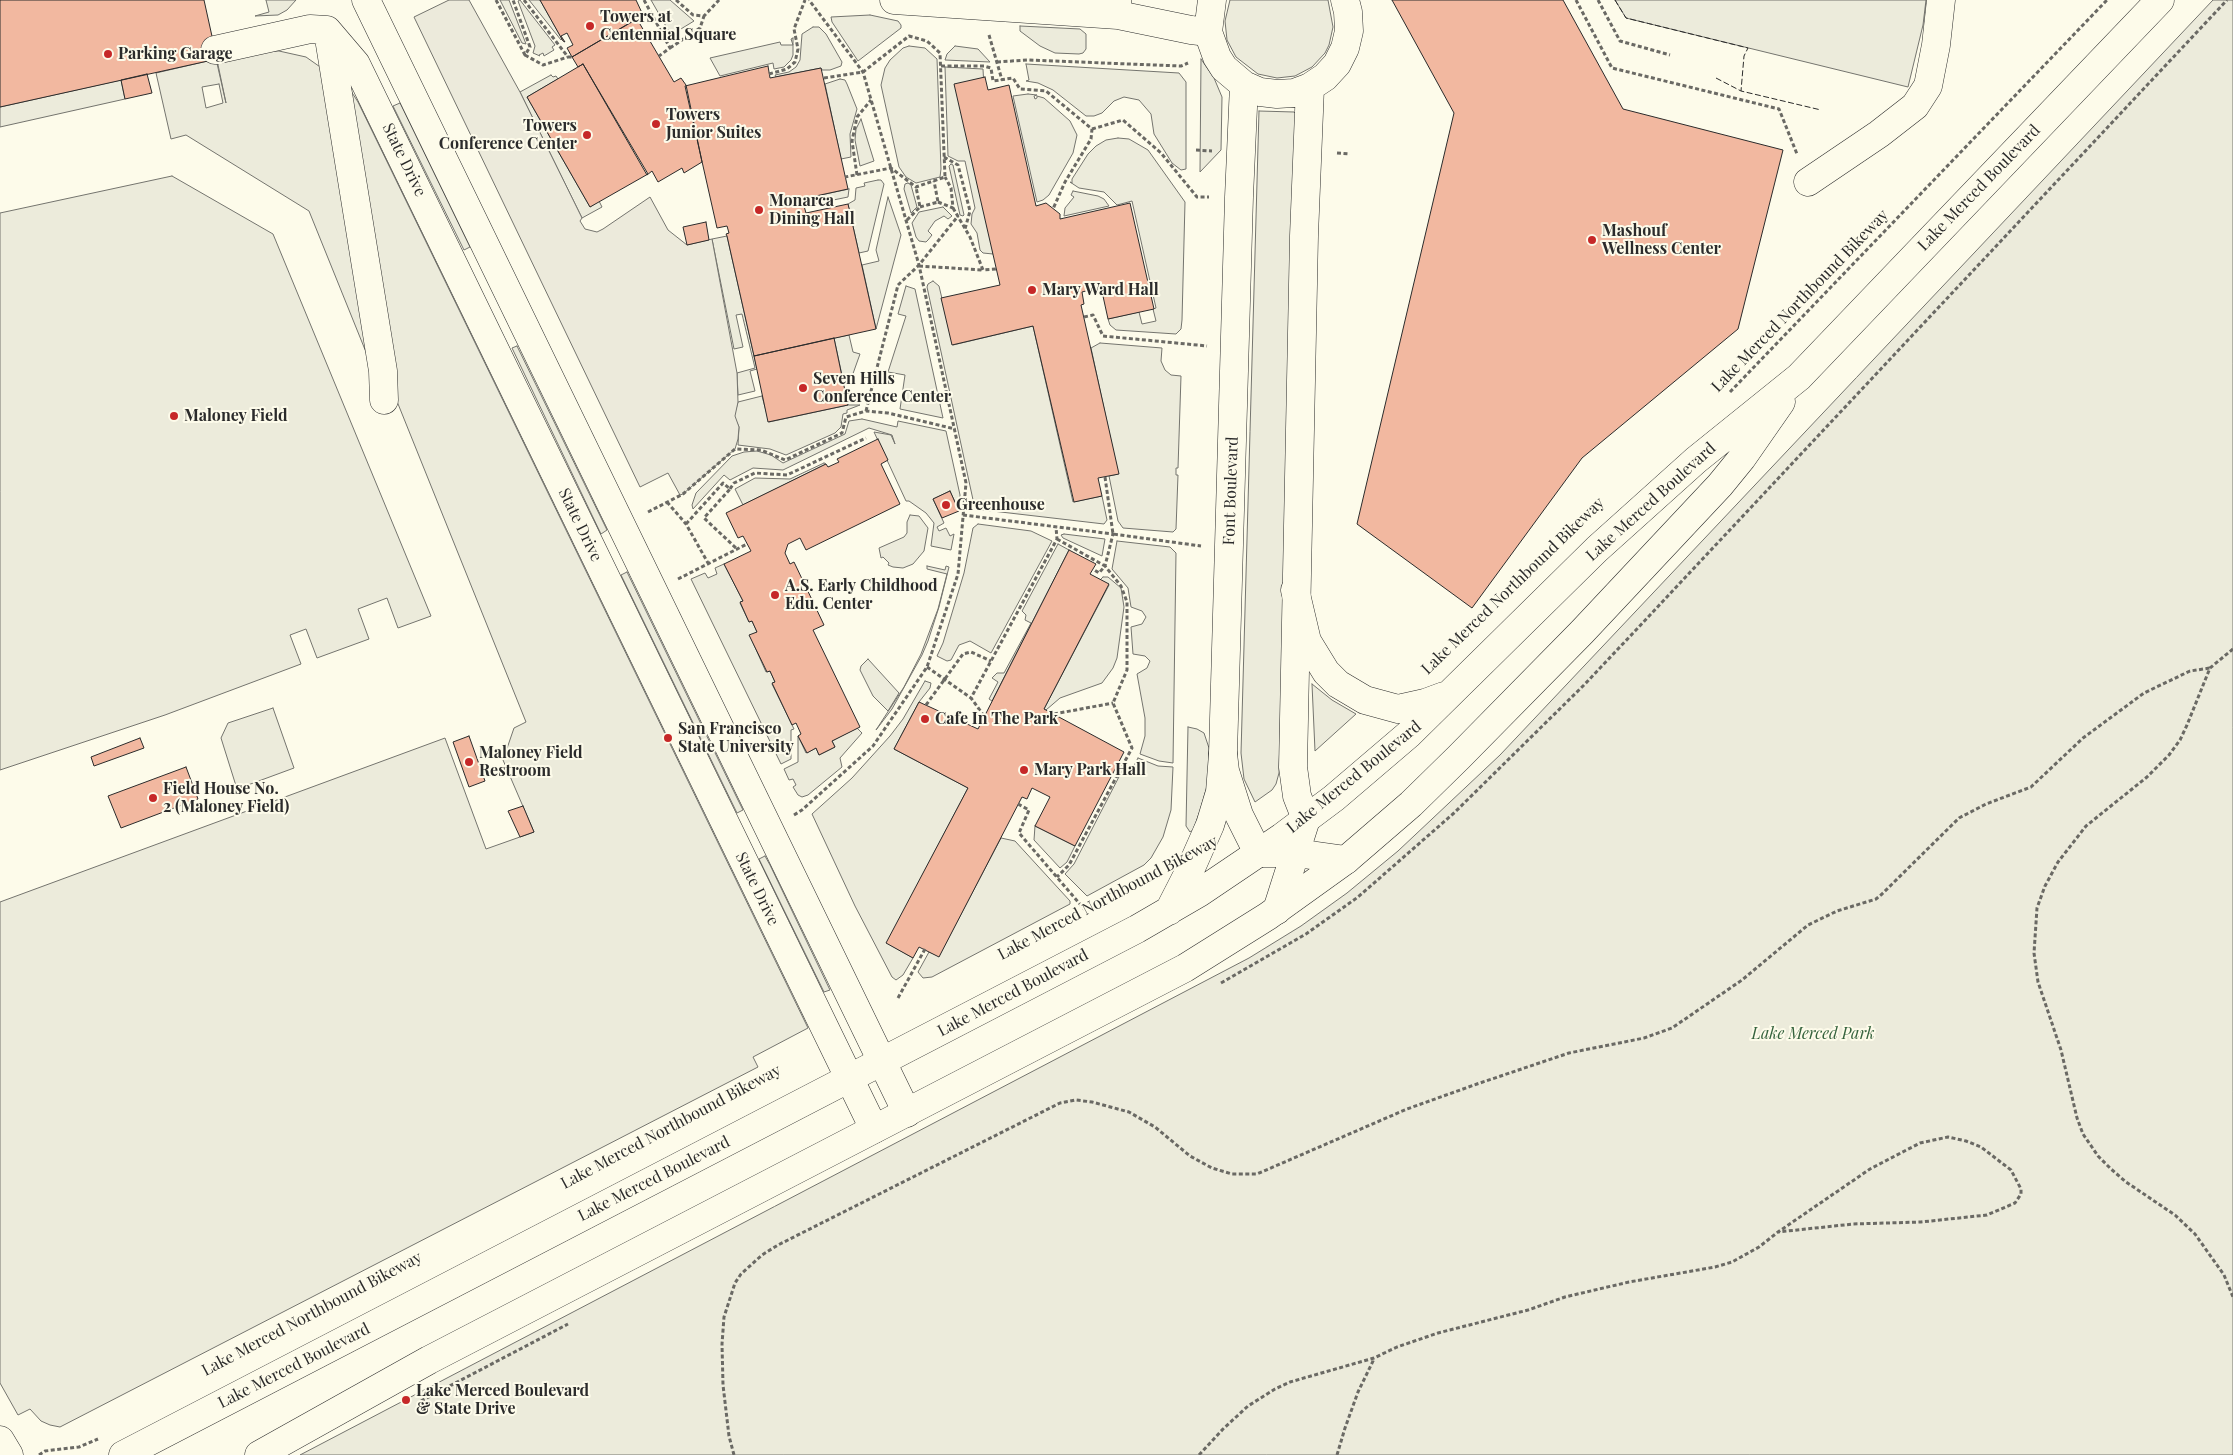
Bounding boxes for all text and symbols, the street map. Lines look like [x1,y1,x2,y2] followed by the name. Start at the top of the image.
[600,7,736,45] place label: Towers at Centennial Square
[584,20,596,32] marker: Towers at Centennial Square
[118,44,233,64] place label: Parking Garage
[102,48,114,60] marker: Parking Garage
[666,105,762,143] place label: Towers Junior Suites
[439,116,577,154] place label: Towers Conference Center
[650,118,662,130] marker: Towers Junior Suites
[378,120,430,200] street label: State Drive
[1914,121,2044,255] street label: Lake Merced Boulevard
[581,129,593,141] marker: Towers Conference Center
[769,191,855,229] place label: Monarca Dining Hall
[753,204,765,216] marker: Monarca Dining Hall
[1707,206,1893,396] street label: Lake Merced Northbound Bikeway
[1602,221,1721,259] place label: Mashouf Wellness Center
[1586,234,1598,246] marker: Mashouf Wellness Center
[1042,280,1159,300] place label: Mary Ward Hall
[1026,284,1038,296] marker: Mary Ward Hall
[813,369,951,407] place label: Seven Hills Conference Center
[797,382,809,394] marker: Seven Hills Conference Center
[184,406,288,426] place label: Maloney Field
[168,410,180,422] marker: Maloney Field
[1220,436,1242,546] street label: Font Boulevard
[1582,439,1720,565] street label: Lake Merced Boulevard
[554,485,606,565] street label: State Drive
[1418,493,1608,679] street label: Lake Merced Northbound Bikeway
[956,495,1045,515] place label: Greenhouse
[940,499,952,511] marker: Greenhouse
[785,576,938,614] place label: A.S. Early Childhood Edu. Center
[769,589,781,601] marker: A.S. Early Childhood Edu. Center
[935,709,1058,729] place label: Cafe In The Park
[919,713,931,725] marker: Cafe In The Park
[1283,717,1425,837] street label: Lake Merced Boulevard
[678,719,794,757] place label: San Francisco State University
[662,732,674,744] marker: San Francisco State University
[479,743,583,781] place label: Maloney Field Restroom
[463,756,475,768] marker: Maloney Field Restroom
[1034,760,1146,780] place label: Mary Park Hall
[1018,764,1030,776] marker: Mary Park Hall
[163,779,289,817] place label: Field House No. 2 (Maloney Field)
[147,792,159,804] marker: Field House No. 2 (Maloney Field)
[995,832,1221,964] street label: Lake Merced Northbound Bikeway
[731,849,783,929] street label: State Drive
[934,945,1092,1041] street label: Lake Merced Boulevard
[1752,1024,1874,1044] park label: Lake Merced Park
[558,1061,784,1193] street label: Lake Merced Northbound Bikeway
[575,1132,733,1226] street label: Lake Merced Boulevard
[199,1248,425,1380] street label: Lake Merced Northbound Bikeway
[215,1319,373,1413] street label: Lake Merced Boulevard
[416,1381,589,1419] place label: Lake Merced Boulevard & State Drive
[400,1394,412,1406] marker: Lake Merced Boulevard & State Drive

